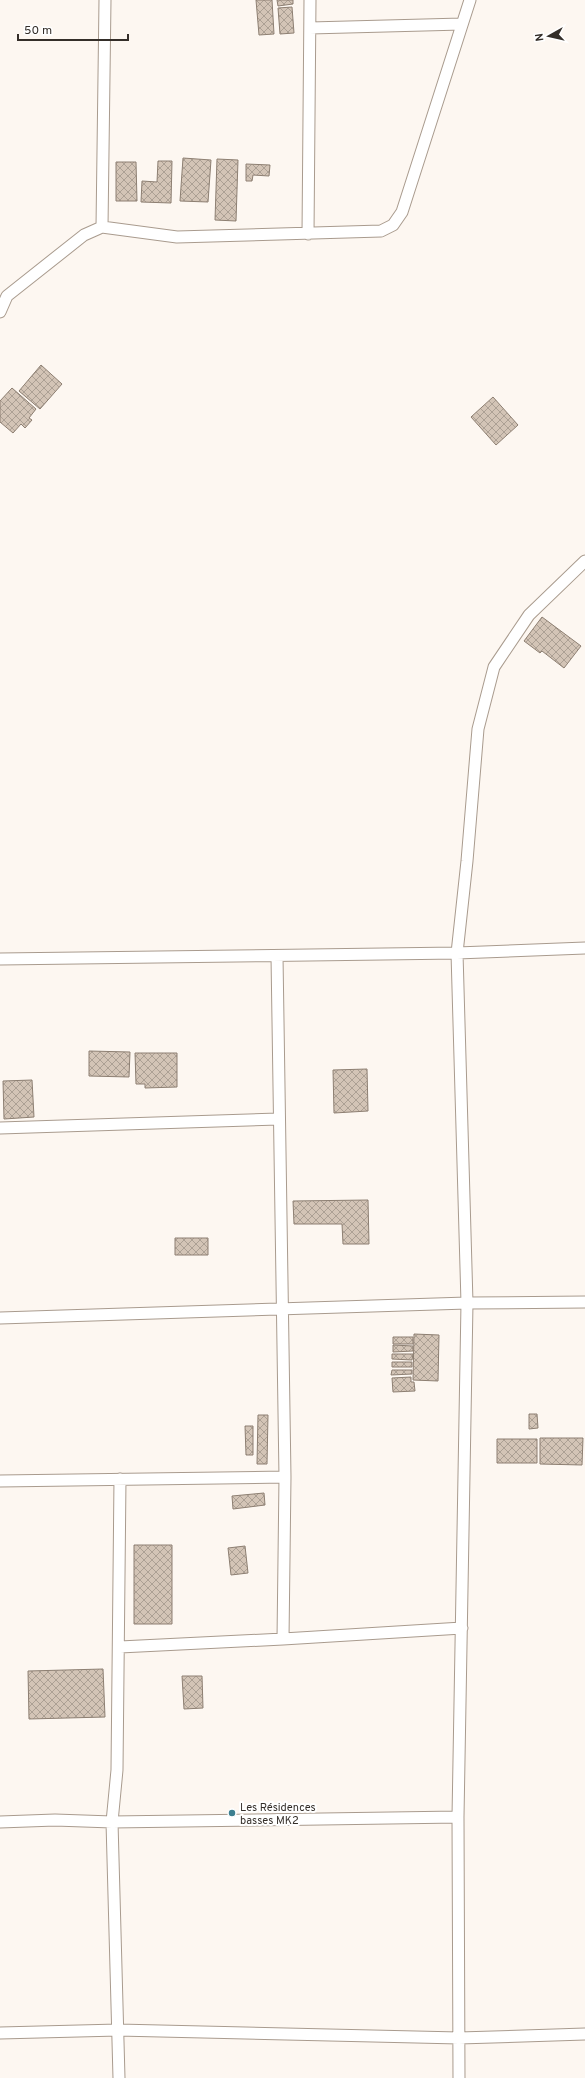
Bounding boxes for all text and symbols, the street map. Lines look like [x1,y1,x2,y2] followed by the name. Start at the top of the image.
[18,16,128,42] scale bar
[529,16,569,56] north arrow
[24,23,52,39] text: 50 m
[533,32,548,42] text: N
[240,1801,316,1828] place label: Les Résidences basses MK2
[227,1808,237,1818] marker: Les Résidences basses MK2

